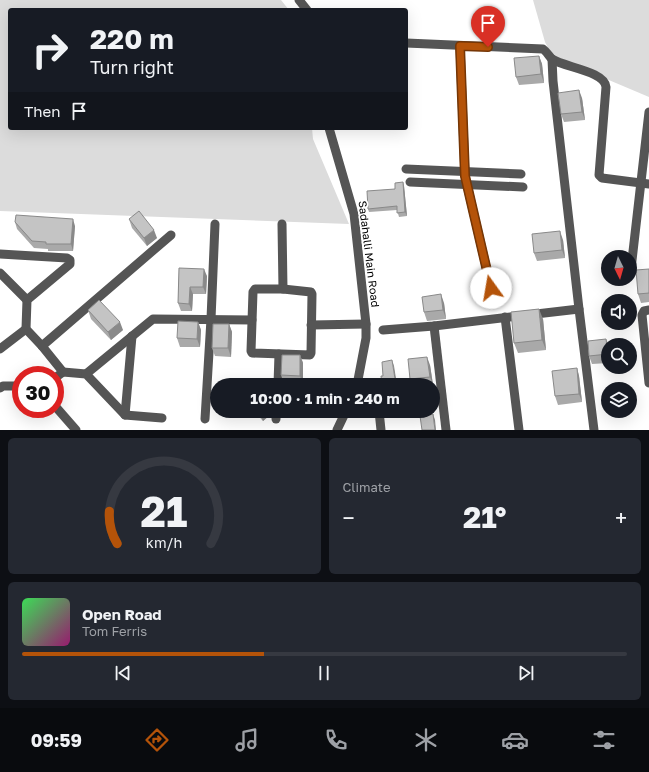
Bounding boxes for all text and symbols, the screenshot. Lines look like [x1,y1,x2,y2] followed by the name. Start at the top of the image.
[471,6,505,47] pin
[477,12,499,34] icon: arrive
[90,22,174,55] text: 220 m
[24,24,76,76] icon: right
[90,56,174,78] text: Turn right
[68,100,90,122] icon: arrive
[24,102,60,120] text: Then
[357,200,382,308] street label: Sadahalli Main Road
[601,250,637,286] north arrow
[601,250,637,418] map controls
[470,267,512,309] position arrow
[601,294,637,330] button: sound
[601,338,637,374] button: search
[12,366,64,418] speed limit sign: 30
[601,382,637,418] button: layers
[250,389,400,407] text: 10:00 · 1 min · 240 m
[343,479,390,495] text: Climate
[141,486,188,536] text: 21
[463,499,506,535] text: 21°
[343,504,355,531] text: −
[615,504,627,531] text: +
[146,534,182,551] text: km/h
[82,605,162,623] text: Open Road
[82,623,147,639] text: Tom Ferris
[112,662,134,684] icon: previous
[313,662,335,684] icon: pause
[515,662,537,684] icon: next
[143,726,171,754] icon: directions
[233,726,261,754] icon: music
[322,726,350,754] icon: phone
[412,726,440,754] icon: climate
[501,726,529,754] icon: car
[590,726,618,754] icon: filters
[31,729,82,751] text: 09:59

